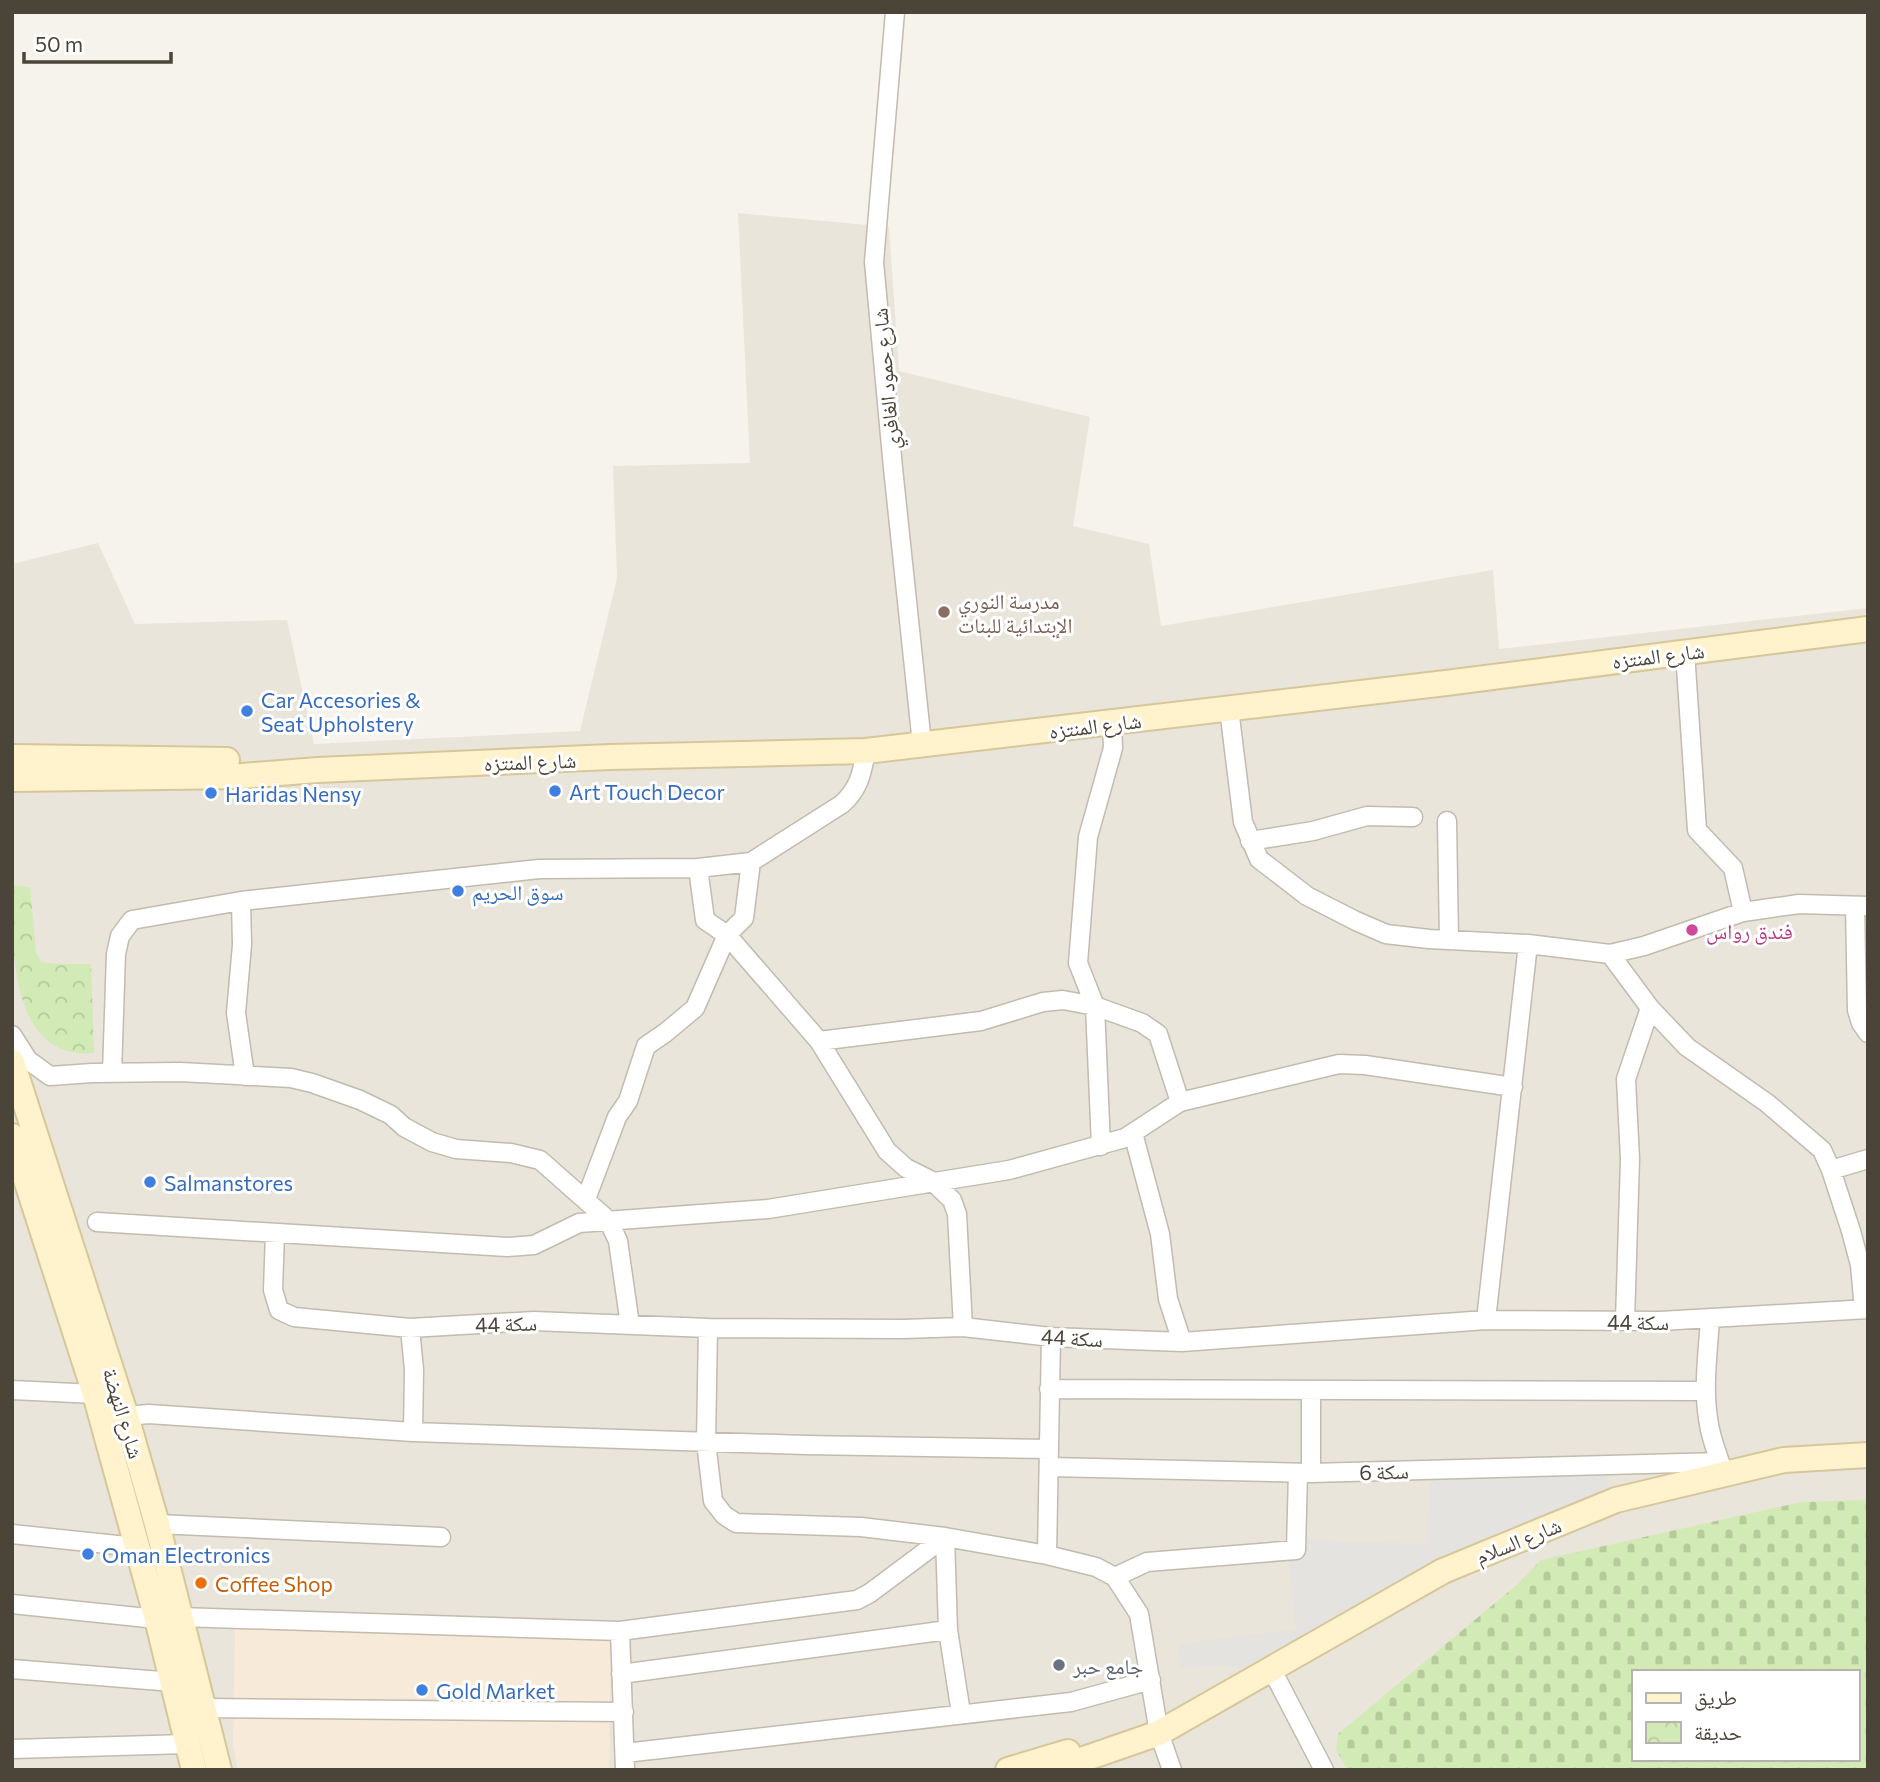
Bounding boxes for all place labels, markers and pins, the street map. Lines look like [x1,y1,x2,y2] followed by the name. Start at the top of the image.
[958,588,1072,639] place label: مدرسة النوري الإبتدائية للبنات
[936,604,952,620] marker: مدرسة النوري الإبتدائية للبنات
[261,687,421,736] place label: Car Accesories & Seat Upholstery
[239,703,255,719] marker: Car Accesories & Seat Upholstery
[569,779,725,804] place label: Art Touch Decor
[225,781,361,806] place label: Haridas Nensy
[547,783,563,799] marker: Art Touch Decor
[203,785,219,801] marker: Haridas Nensy
[472,879,563,907] place label: سوق الحريم
[450,883,466,899] marker: سوق الحريم
[1706,918,1793,945] place label: فندق رواس
[1684,922,1700,938] marker: فندق رواس
[164,1170,293,1195] place label: Salmanstores
[142,1174,158,1190] marker: Salmanstores
[102,1542,270,1567] place label: Oman Electronics
[80,1546,96,1562] marker: Oman Electronics
[215,1571,333,1596] place label: Coffee Shop
[193,1575,209,1591] marker: Coffee Shop
[1072,1653,1143,1680] place label: جامع حبر
[1051,1657,1067,1673] marker: جامع حبر
[436,1678,555,1703] place label: Gold Market
[414,1682,430,1698] marker: Gold Market

